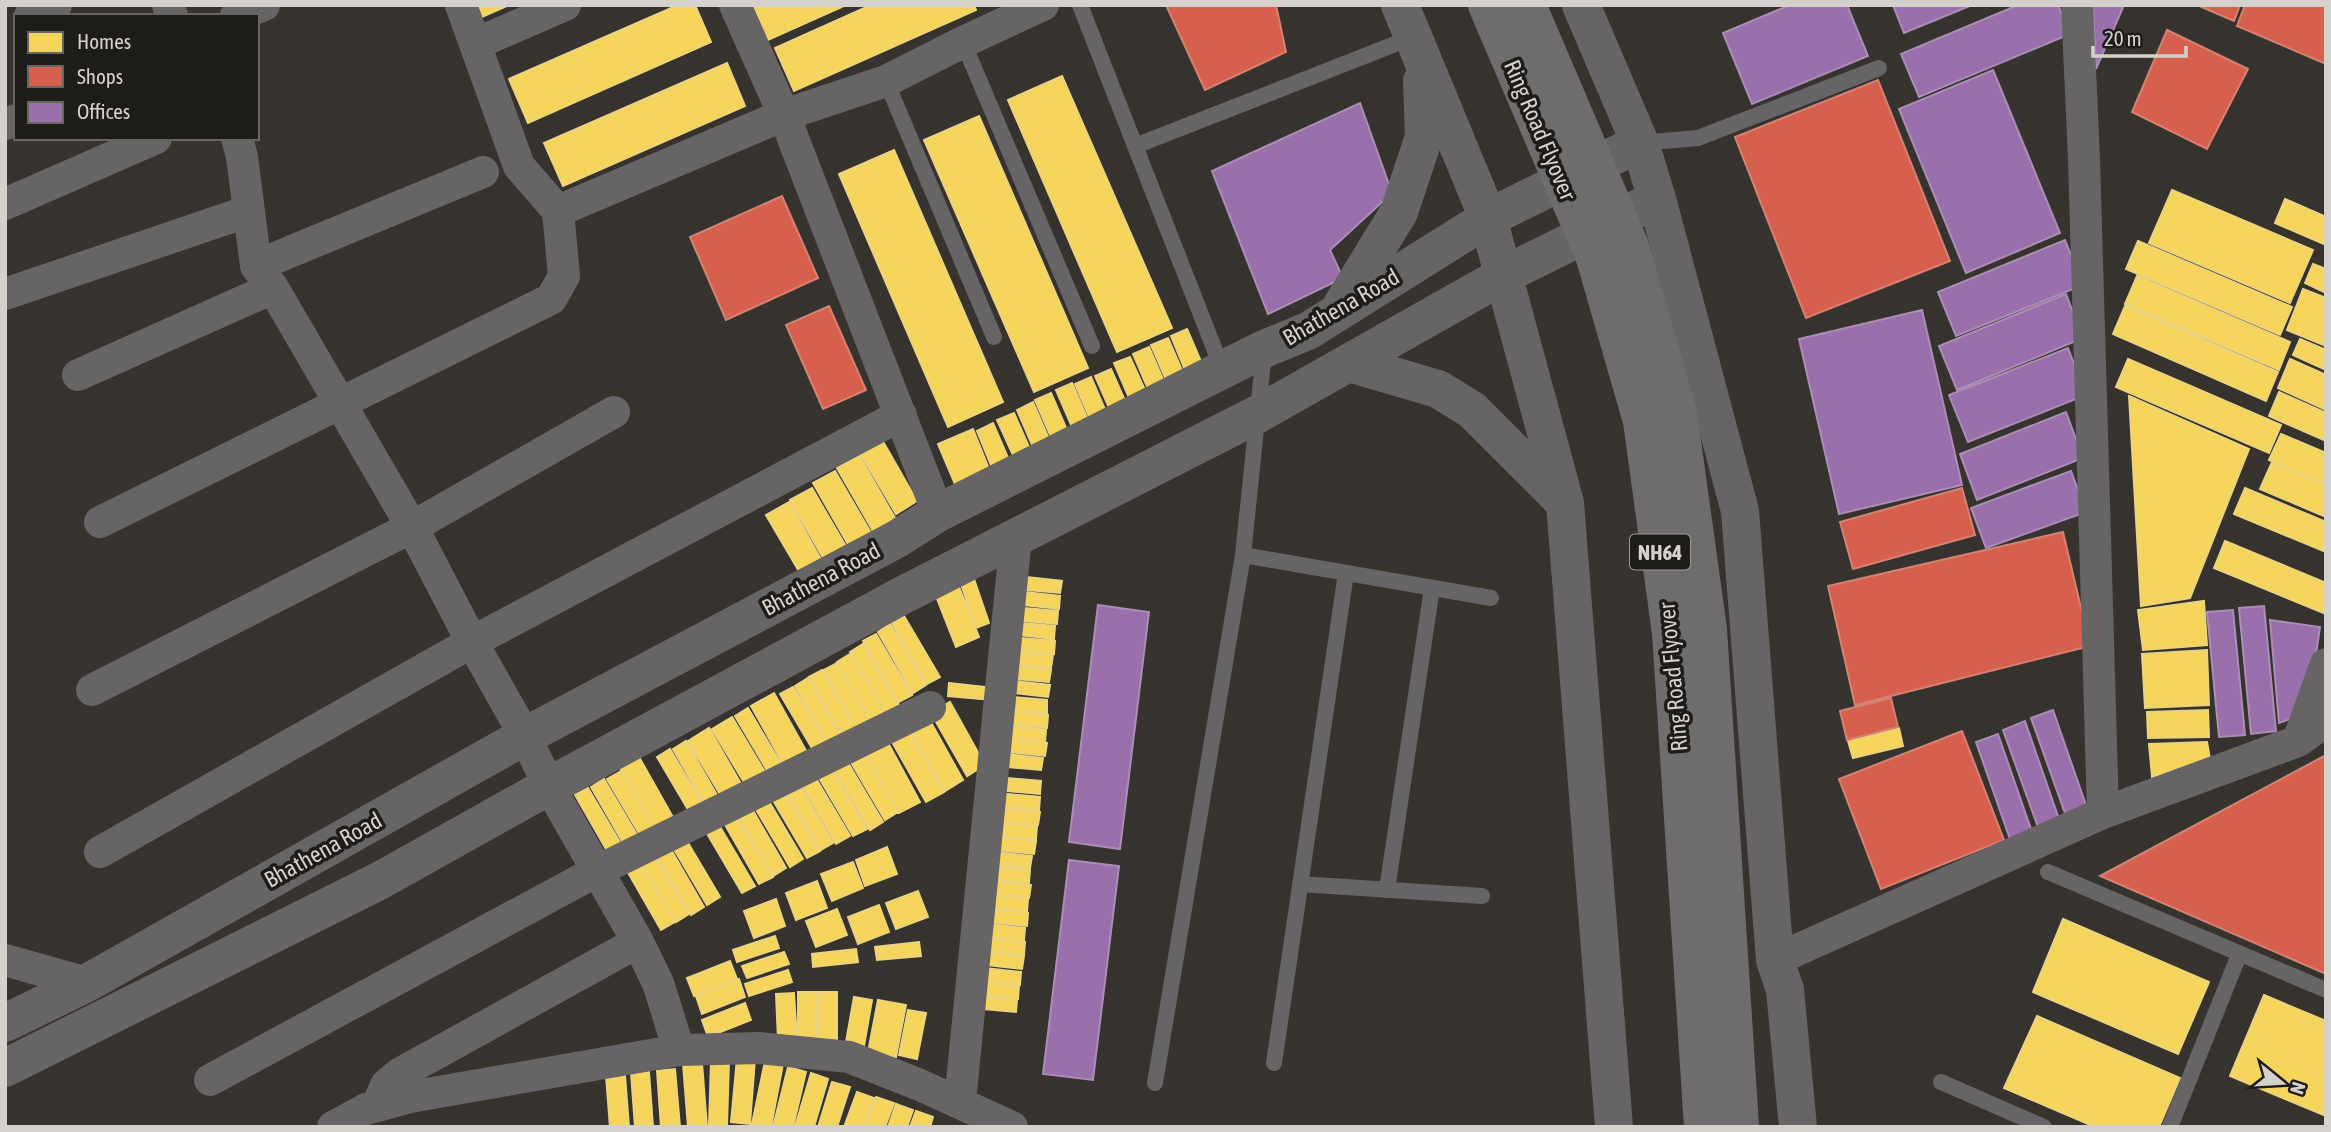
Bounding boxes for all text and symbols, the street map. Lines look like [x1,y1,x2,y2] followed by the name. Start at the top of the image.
[14,14,259,140] legend
[2093,14,2186,58] scale bar
[2104,26,2142,50] text: 20 m
[77,29,131,53] text: Homes
[1499,56,1582,205] street label: Ring Road Flyover
[77,64,123,88] text: Shops
[77,99,130,123] text: Offices
[1278,263,1404,351] street label: Bhathena Road
[1630,534,1690,570] road number: NH64
[758,537,884,621] street label: Bhathena Road
[1653,600,1692,753] street label: Ring Road Flyover
[260,807,386,893] street label: Bhathena Road
[2247,1048,2317,1118] north arrow
[2286,1080,2310,1097] text: N

